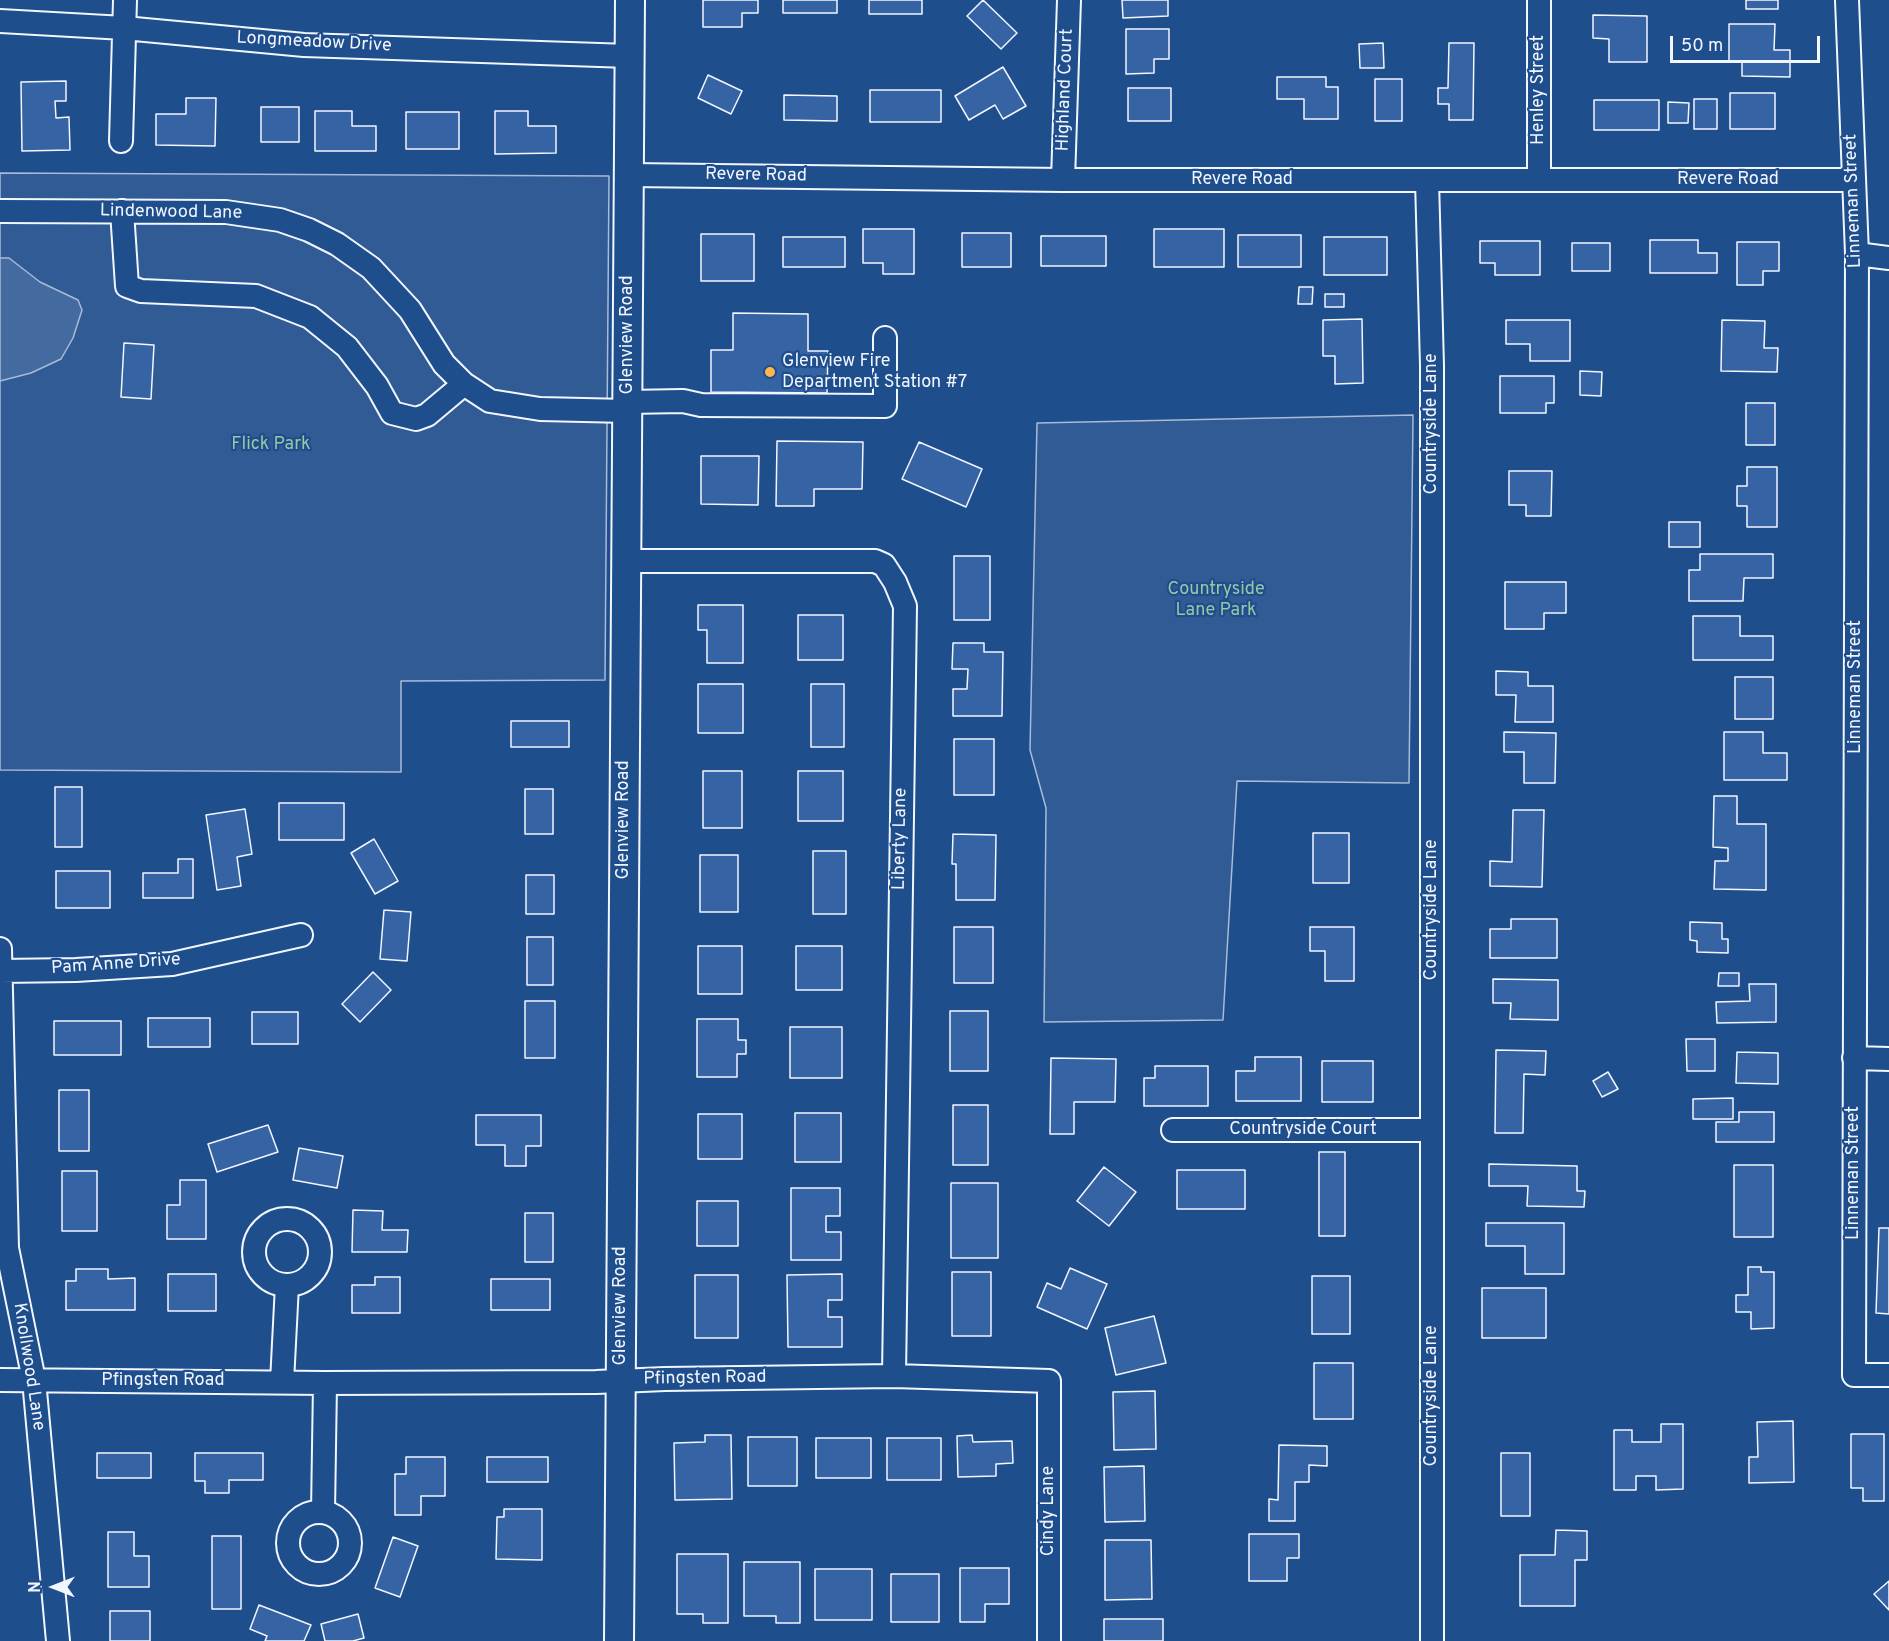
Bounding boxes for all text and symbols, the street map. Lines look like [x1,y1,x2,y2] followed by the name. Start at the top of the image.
[1673,24,1823,62] scale bar
[236,28,392,58] street label: Longmeadow Drive
[1053,28,1079,152] street label: Highland Court
[1528,35,1550,145] street label: Henley Street
[1681,35,1723,58] text: 50 m
[1841,134,1867,268] street label: Linneman Street
[705,164,807,188] street label: Revere Road
[1191,169,1293,191] street label: Revere Road
[1677,169,1779,191] street label: Revere Road
[100,201,242,225] street label: Lindenwood Lane
[617,275,639,395] street label: Glenview Road
[782,351,967,394] place label: Glenview Fire Department Station #7
[1421,353,1443,495] street label: Countryside Lane
[763,365,777,379] marker: Glenview Fire Department Station #7
[231,434,311,456] park label: Flick Park
[1167,579,1265,622] park label: Countryside Lane Park
[1845,620,1867,754] street label: Linneman Street
[613,760,635,880] street label: Glenview Road
[889,788,913,890] street label: Liberty Lane
[1421,839,1443,981] street label: Countryside Lane
[51,950,181,980] street label: Pam Anne Drive
[1843,1106,1865,1240] street label: Linneman Street
[1229,1119,1377,1141] street label: Countryside Court
[610,1246,632,1366] street label: Glenview Road
[7,1301,49,1433] street label: Knollwood Lane
[1421,1325,1443,1467] street label: Countryside Lane
[643,1367,767,1391] street label: Pfingsten Road
[101,1370,225,1392] street label: Pfingsten Road
[1038,1466,1060,1556] street label: Cindy Lane
[24,1557,84,1617] north arrow
[26,1581,46,1593] text: N

